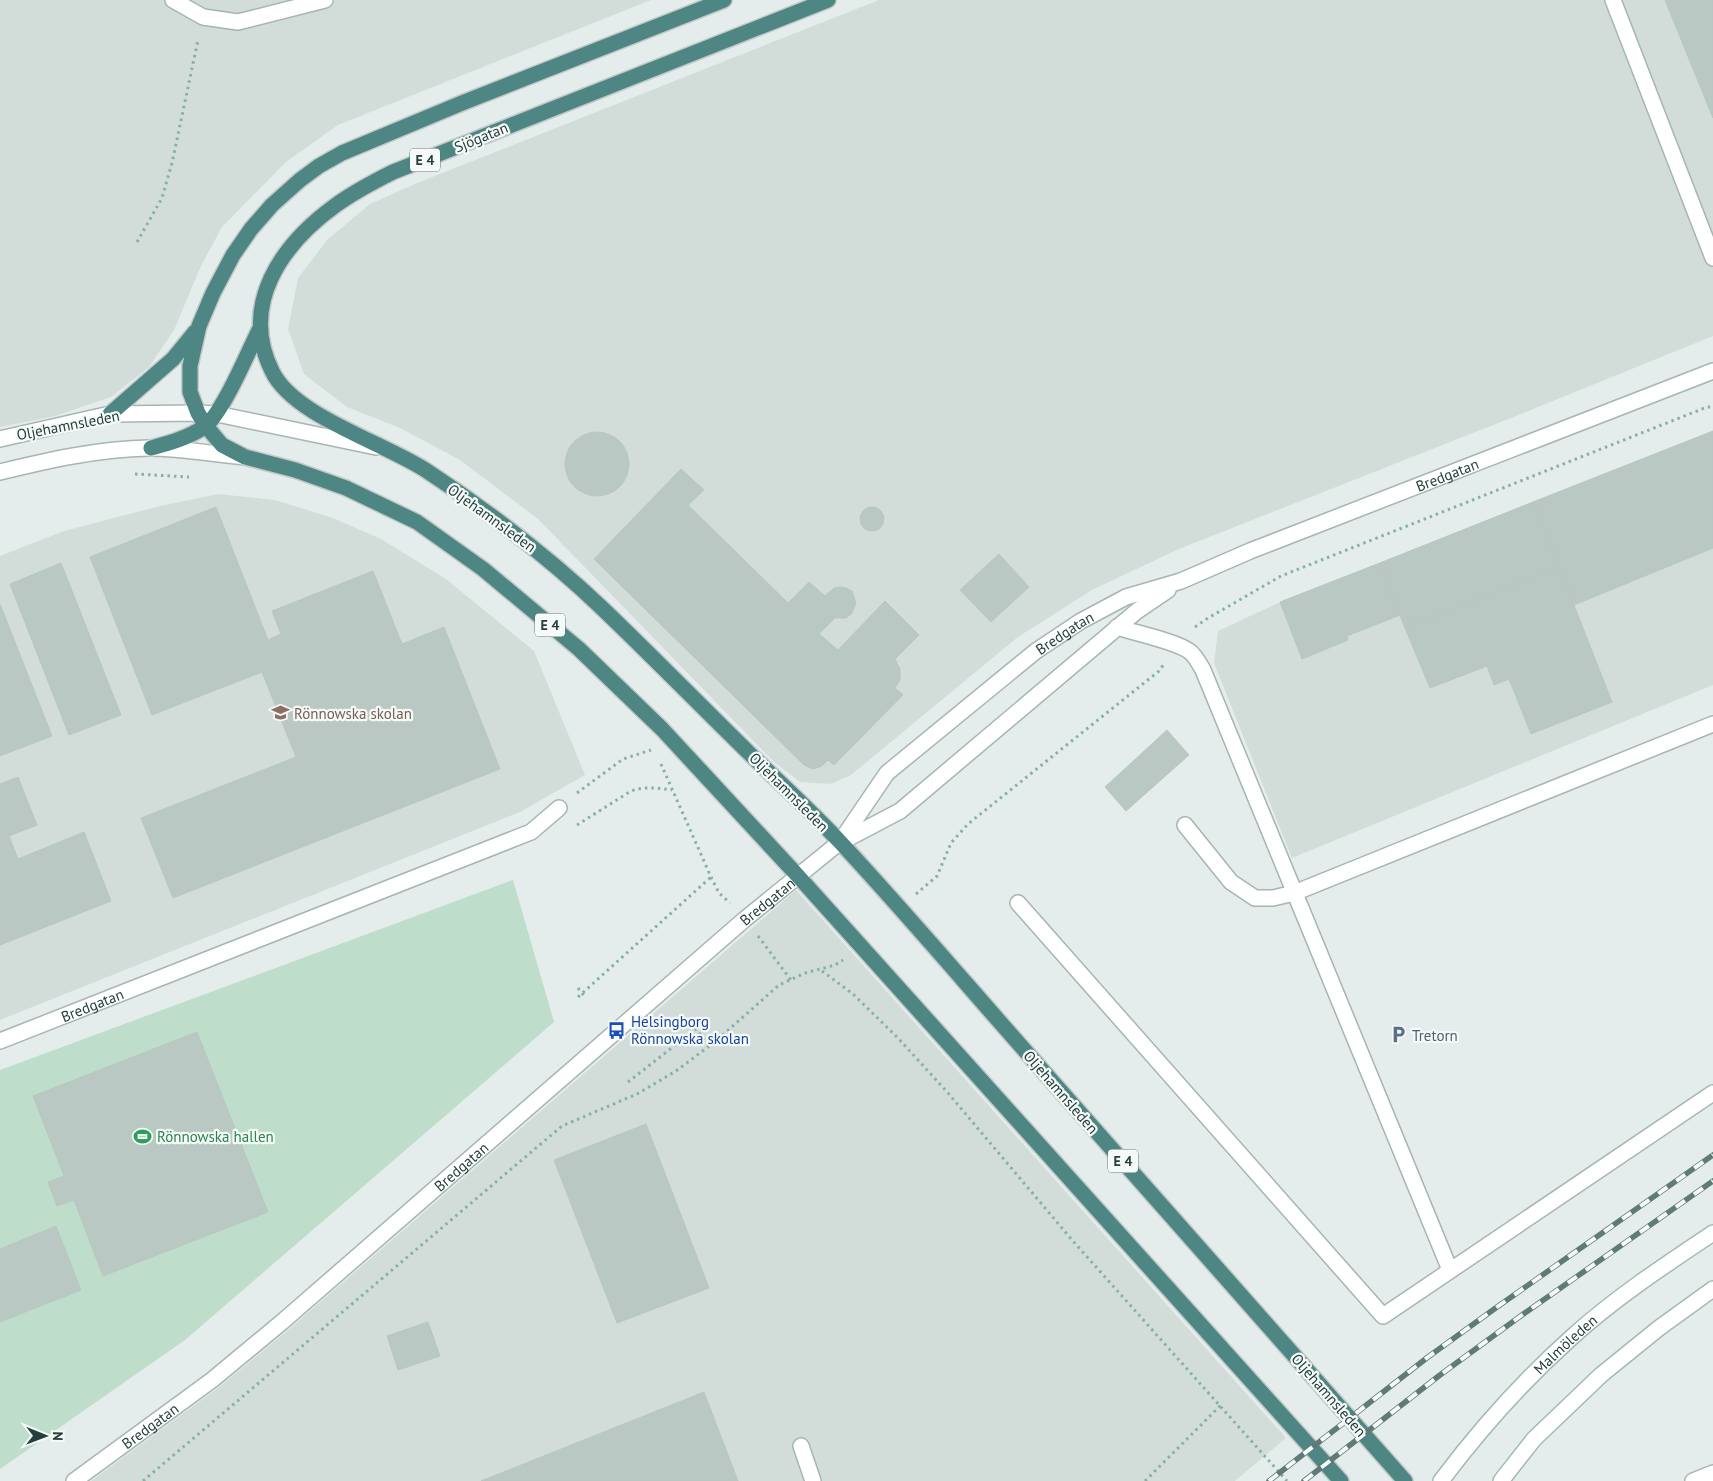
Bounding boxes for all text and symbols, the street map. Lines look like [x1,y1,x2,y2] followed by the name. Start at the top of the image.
[451,118,511,156] street label: Sjögatan
[410,148,440,172] road number: E 4
[15,406,121,444] street label: Oljehamnsleden
[1413,454,1481,495] street label: Bredgatan
[444,480,540,556] street label: Oljehamnsleden
[1032,607,1097,658] street label: Bredgatan
[535,614,565,636] road number: E 4
[270,703,290,723] school or university icon: Rönnowska skolan
[294,704,412,723] place label: Rönnowska skolan
[745,748,833,836] street label: Oljehamnsleden
[735,873,799,929] street label: Bredgatan
[58,984,126,1026] street label: Bredgatan
[631,1012,749,1048] place label: Helsingborg Rönnowska skolan
[607,1020,627,1040] bus stop icon: Helsingborg Rönnowska skolan
[1388,1025,1408,1045] parking icon: Tretorn
[1412,1026,1458,1045] place label: Tretorn
[1020,1046,1102,1138] street label: Oljehamnsleden
[133,1126,153,1146] sports icon: Rönnowska hallen
[157,1127,274,1146] place label: Rönnowska hallen
[430,1138,492,1195] street label: Bredgatan
[1108,1150,1138,1172] road number: E 4
[1529,1310,1601,1378] street label: Malmöleden
[1288,1349,1370,1441] street label: Oljehamnsleden
[118,1398,182,1453] street label: Bredgatan
[20,1411,70,1461] north arrow
[49,1431,67,1441] text: N

